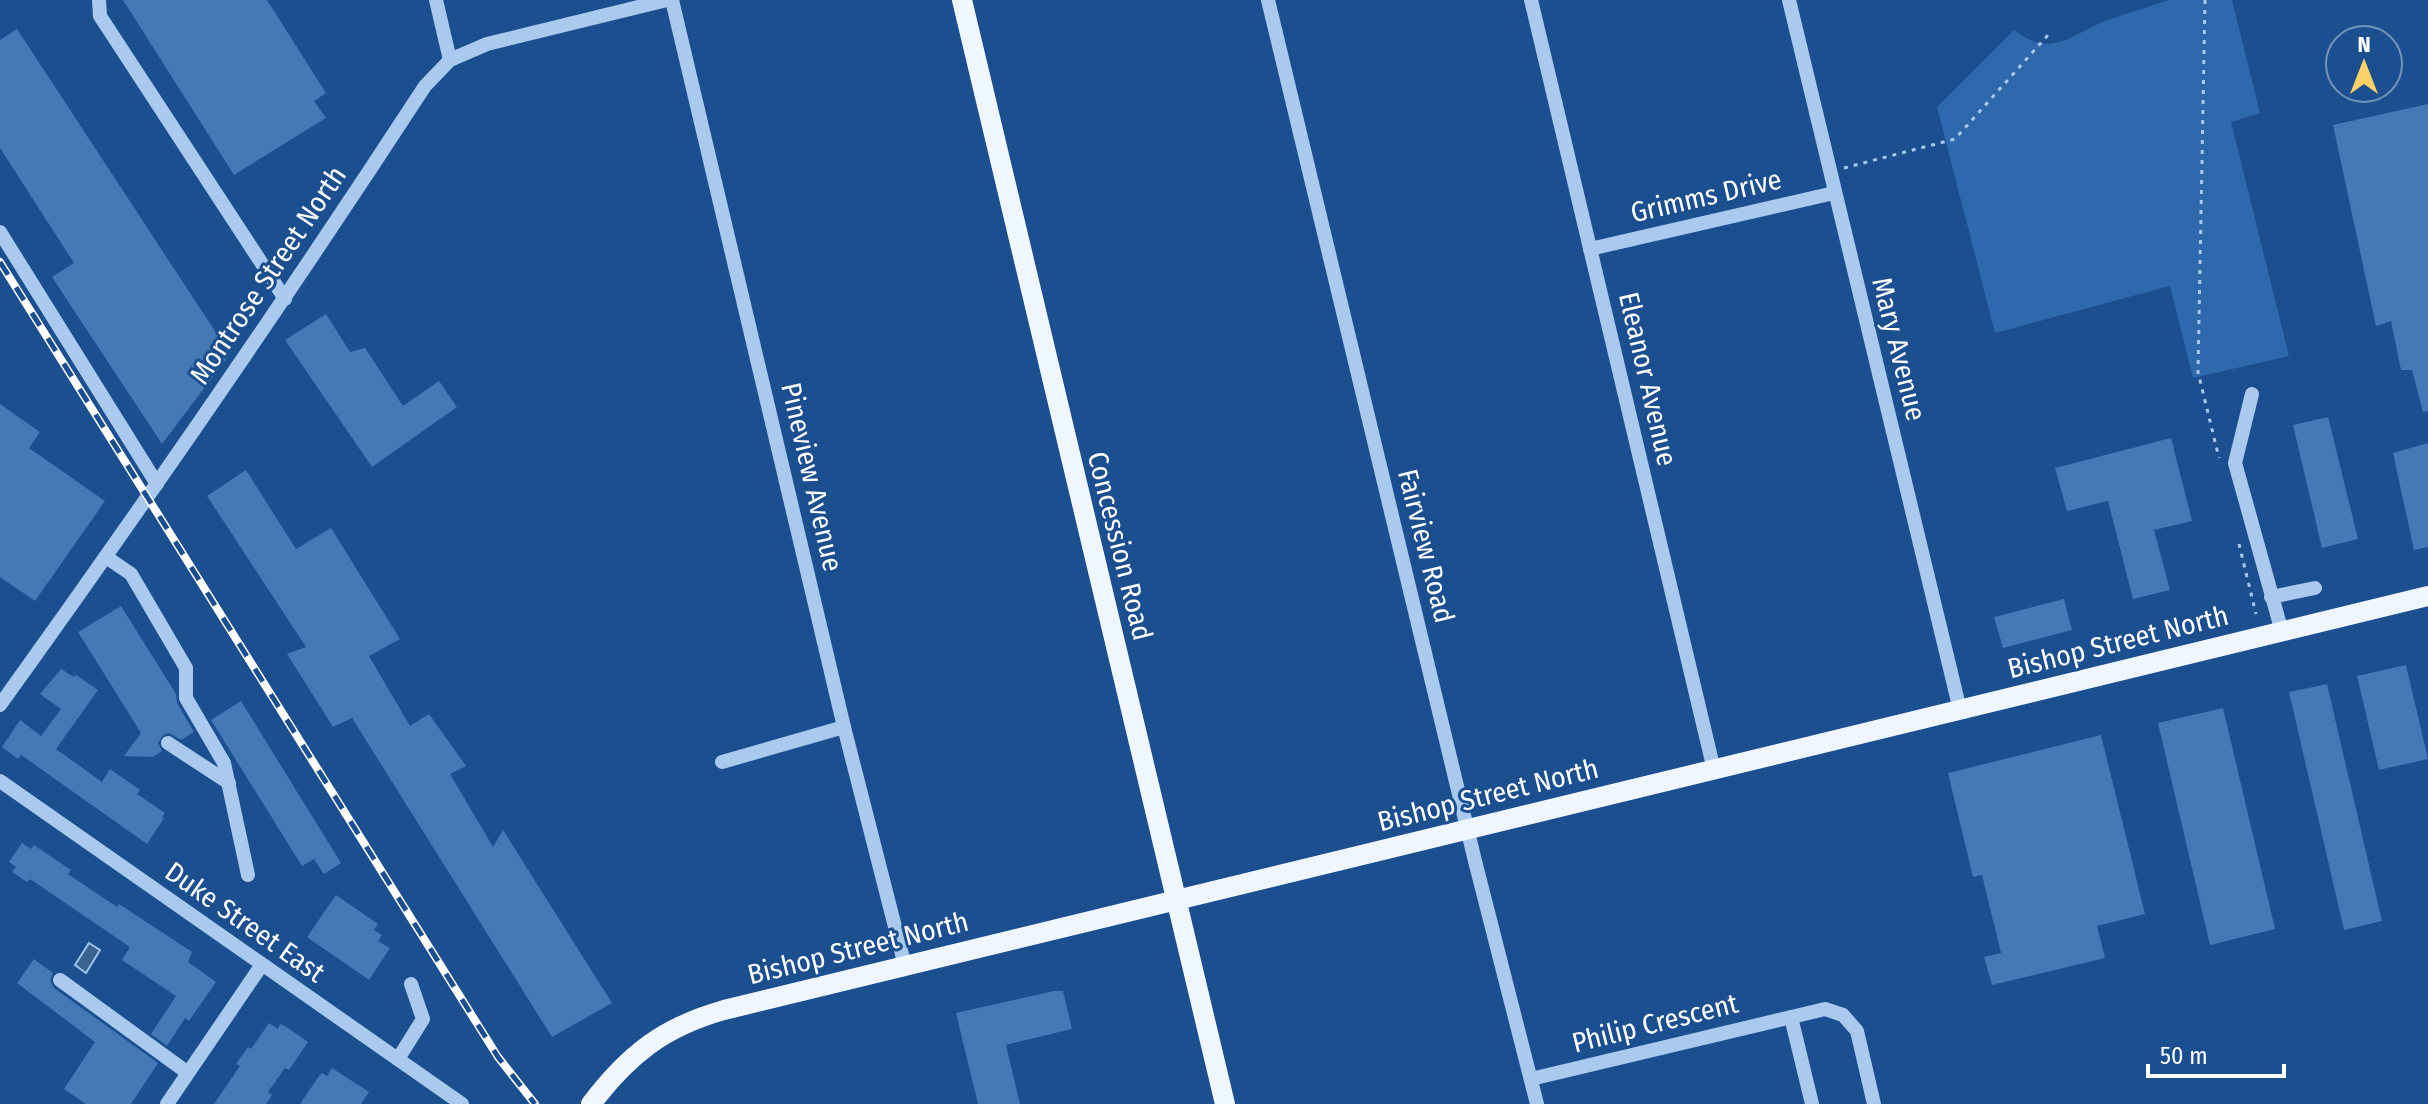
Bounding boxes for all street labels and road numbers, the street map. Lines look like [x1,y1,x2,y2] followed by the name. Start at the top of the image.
[183,160,353,390] street label: Montrose Street North
[1627,163,1785,229] street label: Grimms Drive
[1865,274,1933,424] street label: Mary Avenue
[1612,289,1684,469] street label: Eleanor Avenue
[774,379,850,575] street label: Pineview Avenue
[1081,448,1159,644] street label: Concession Road
[1391,466,1461,626] street label: Fairview Road
[2004,599,2232,685] street label: Bishop Street North
[1374,752,1602,838] street label: Bishop Street North
[159,855,332,990] street label: Duke Street East
[744,905,972,991] street label: Bishop Street North
[1569,986,1742,1060] street label: Philip Crescent

